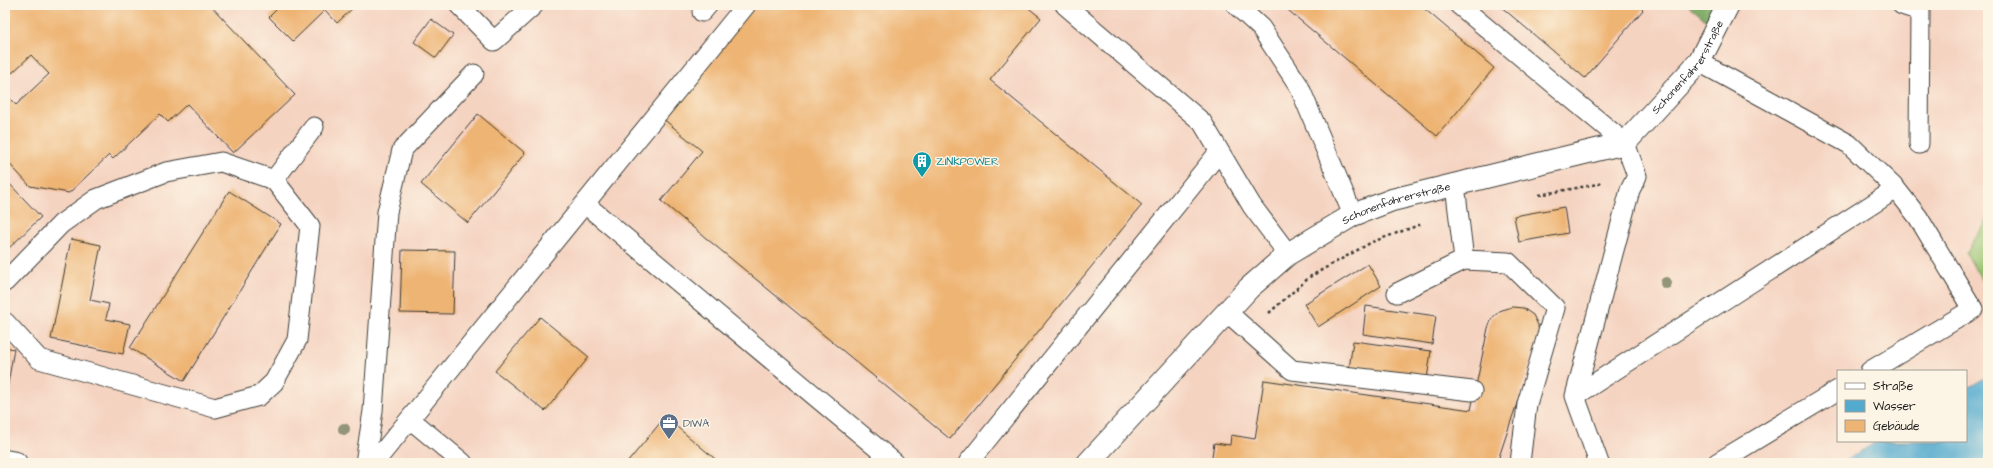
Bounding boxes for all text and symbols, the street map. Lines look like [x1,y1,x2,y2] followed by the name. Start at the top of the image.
[1648,18,1727,117] street label: Schonenfahrerstraße
[911,150,933,178] building icon: ZINKPOWER
[936,154,999,169] place label: ZINKPOWER
[1339,179,1452,228] street label: Schonenfahrerstraße
[1837,370,1967,442] legend
[1873,378,1914,395] text: Straße
[1873,398,1916,415] text: Wasser
[658,412,680,440] office icon: DIWA
[683,416,709,431] place label: DIWA
[1873,418,1920,435] text: Gebäude

